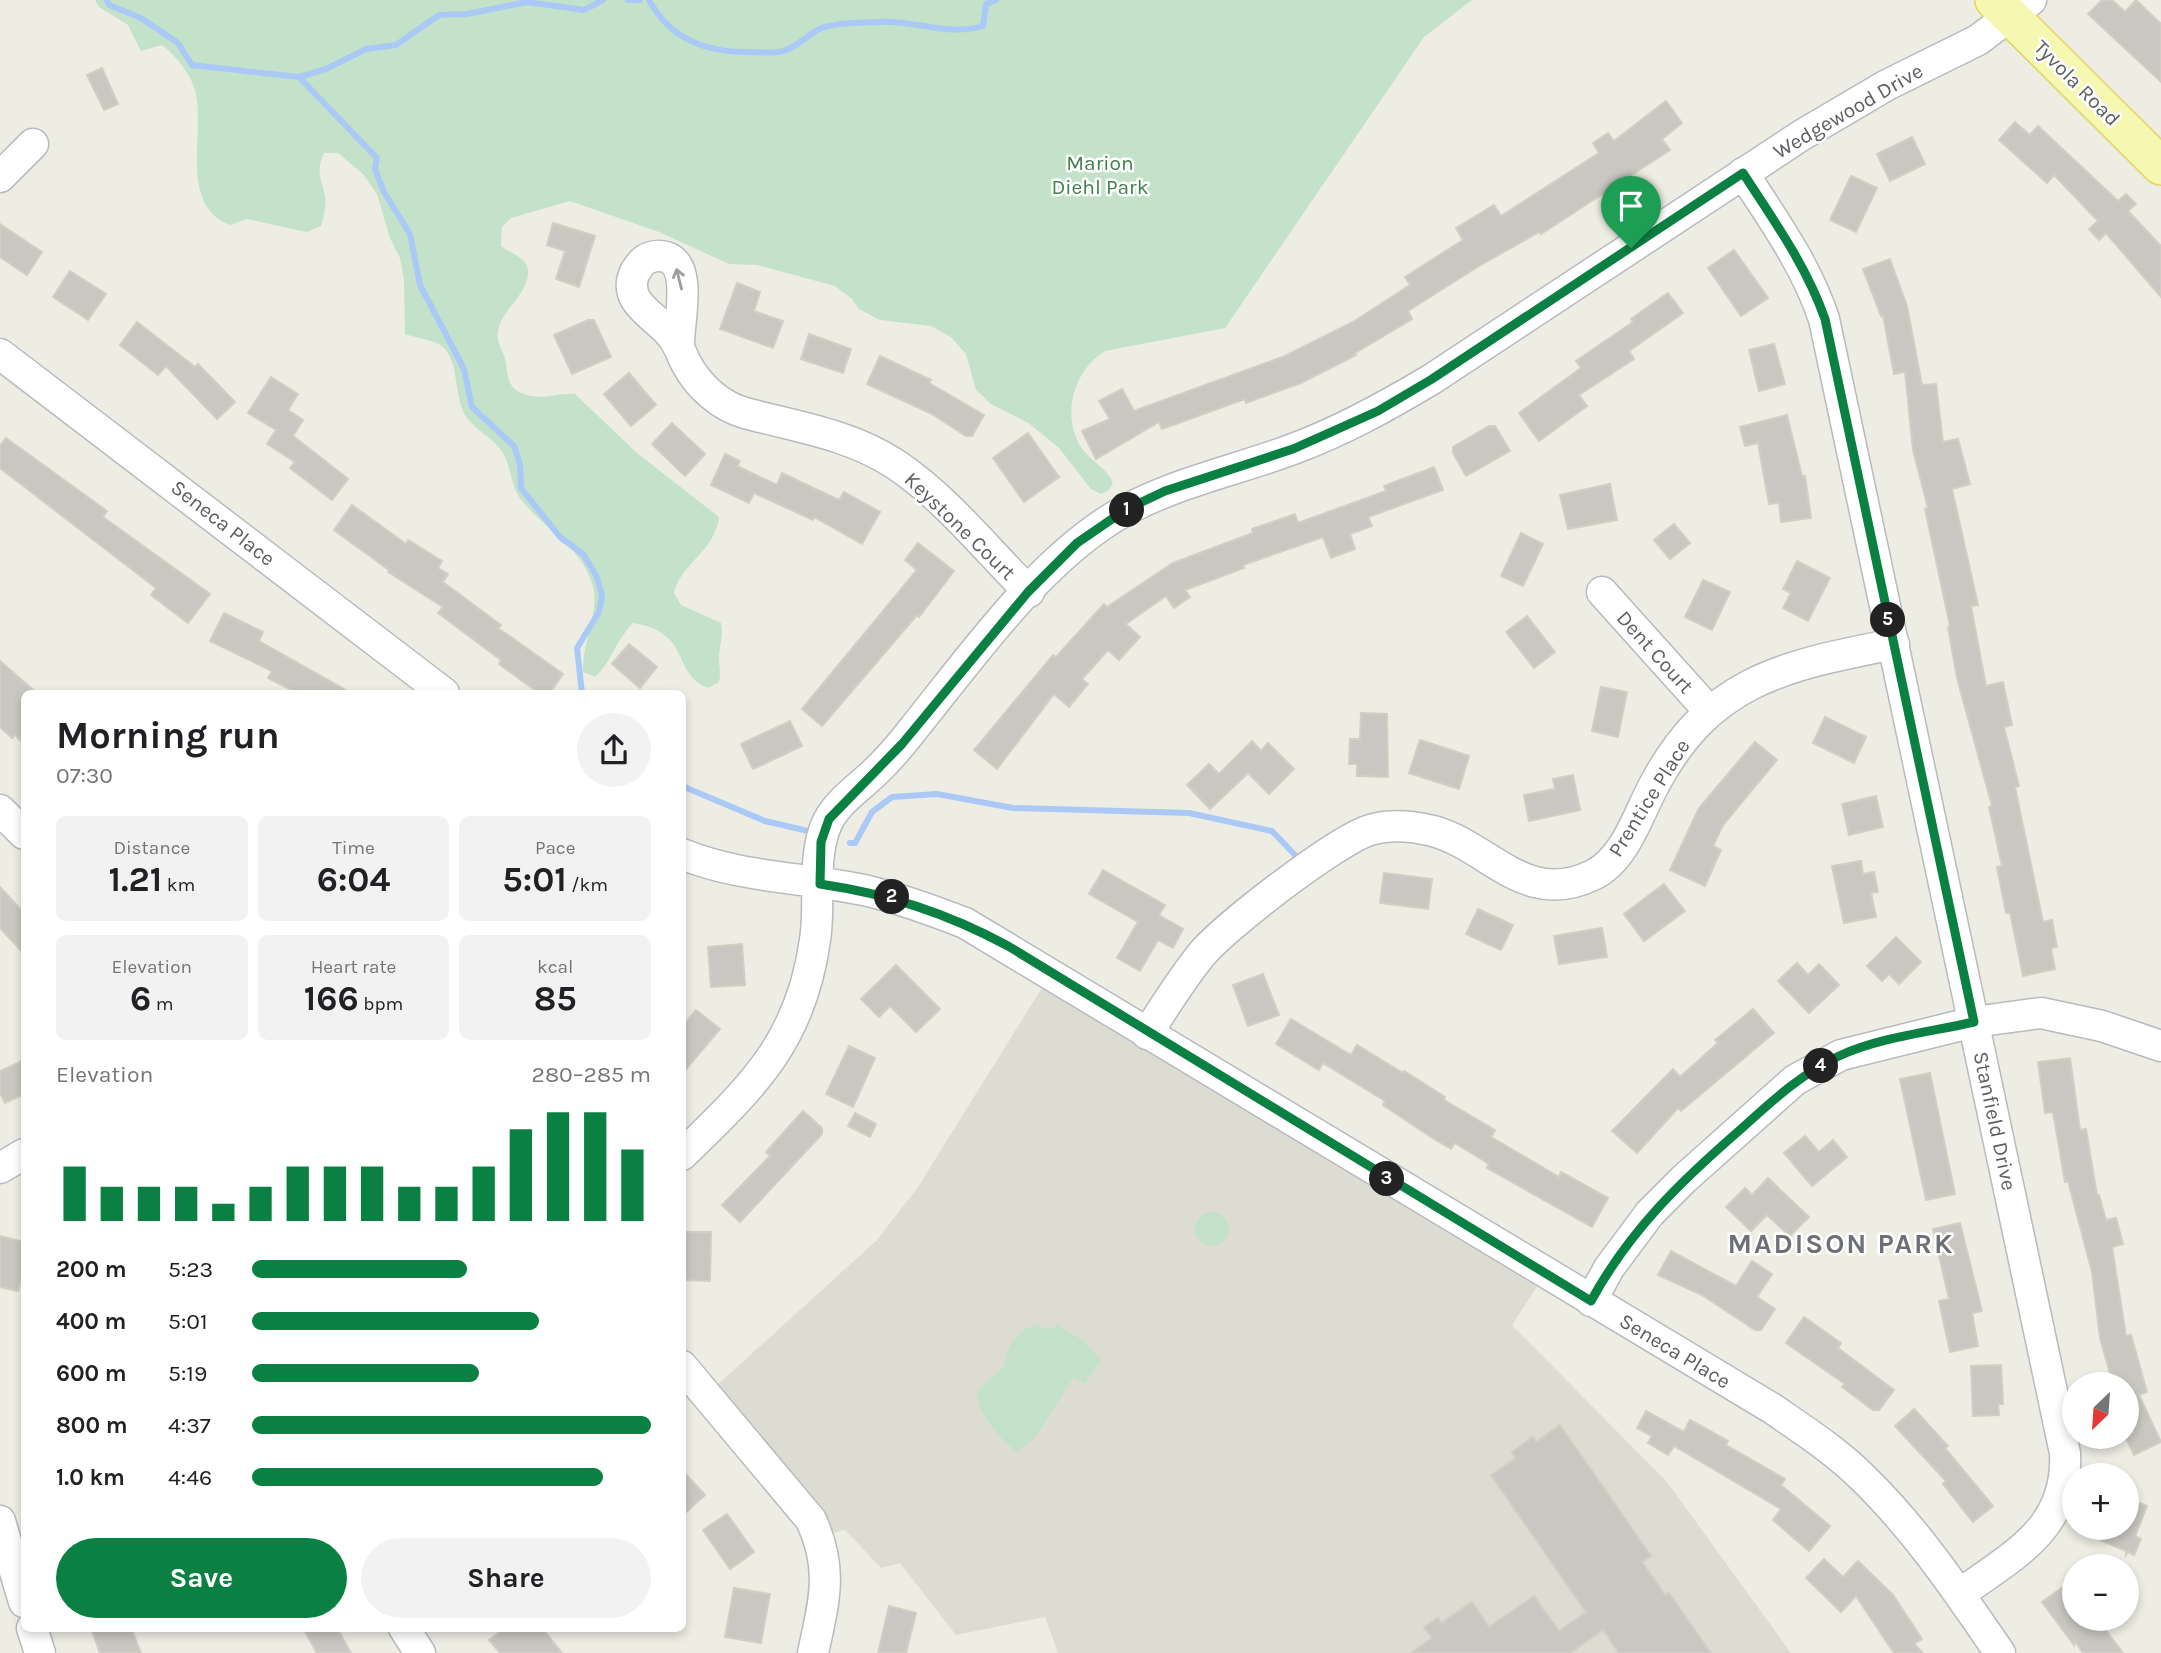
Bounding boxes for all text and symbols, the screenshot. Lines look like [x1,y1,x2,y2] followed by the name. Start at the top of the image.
[2029,35,2125,131] street label: Tyvola Road
[1769,58,1927,164] street label: Wedgewood Drive
[1051,151,1149,199] park label: Marion Diehl Park
[1601,176,1661,248] pin
[1612,187,1650,225] icon: arrive
[672,268,685,290] one-way arrow
[900,467,1020,585] street label: Keystone Court
[166,475,280,571] street label: Seneca Place
[1110,492,1144,528] pin: 1
[1123,498,1130,520] text: 1
[1870,602,1906,638] pin: 5
[1612,606,1698,698] street label: Dent Court
[1882,608,1893,630] text: 5
[56,713,280,758] text: Morning run
[577,713,651,787] button: share
[1603,735,1695,861] street label: Prentice Place
[56,762,113,789] text: 07:30
[113,837,190,859] text: Distance
[332,837,375,859] text: Time
[535,837,575,859] text: Pace
[109,859,162,900] text: 1.21
[317,859,390,900] text: 6:04
[502,859,567,900] text: 5:01
[162,874,195,896] text: km
[567,874,608,896] text: /km
[874,880,910,914] pin: 2
[886,885,897,907] text: 2
[112,956,192,978] text: Elevation
[311,956,396,978] text: Heart rate
[537,956,573,978] text: kcal
[130,978,151,1019] text: 6
[304,978,359,1019] text: 166
[534,978,577,1019] text: 85
[151,993,174,1015] text: m
[359,993,403,1015] text: bpm
[1804,1048,1839,1084] pin: 4
[1969,1049,2021,1193] street label: Stanfield Drive
[1815,1054,1826,1076] text: 4
[56,1061,153,1088] text: Elevation
[532,1061,651,1088] text: 280–285 m
[1370,1162,1404,1196] pin: 3
[1381,1167,1392,1189] text: 3
[1728,1227,1954,1260] district label: MADISON PARK
[56,1256,127,1283] text: 200 m
[168,1256,213,1283] text: 5:23
[56,1308,126,1335] text: 400 m
[168,1308,208,1335] text: 5:01
[1615,1309,1735,1393] street label: Seneca Place
[56,1360,127,1387] text: 600 m
[168,1360,207,1387] text: 5:19
[2062,1372,2138,1449] north arrow
[2062,1372,2139,1631] map controls
[56,1412,128,1439] text: 800 m
[168,1412,211,1439] text: 4:37
[2062,1463,2139,1540] button: +
[56,1464,125,1491] text: 1.0 km
[168,1464,212,1491] text: 4:46
[56,1538,347,1618] button: Save
[361,1538,651,1618] button: Share
[2062,1554,2139,1631] button: −

